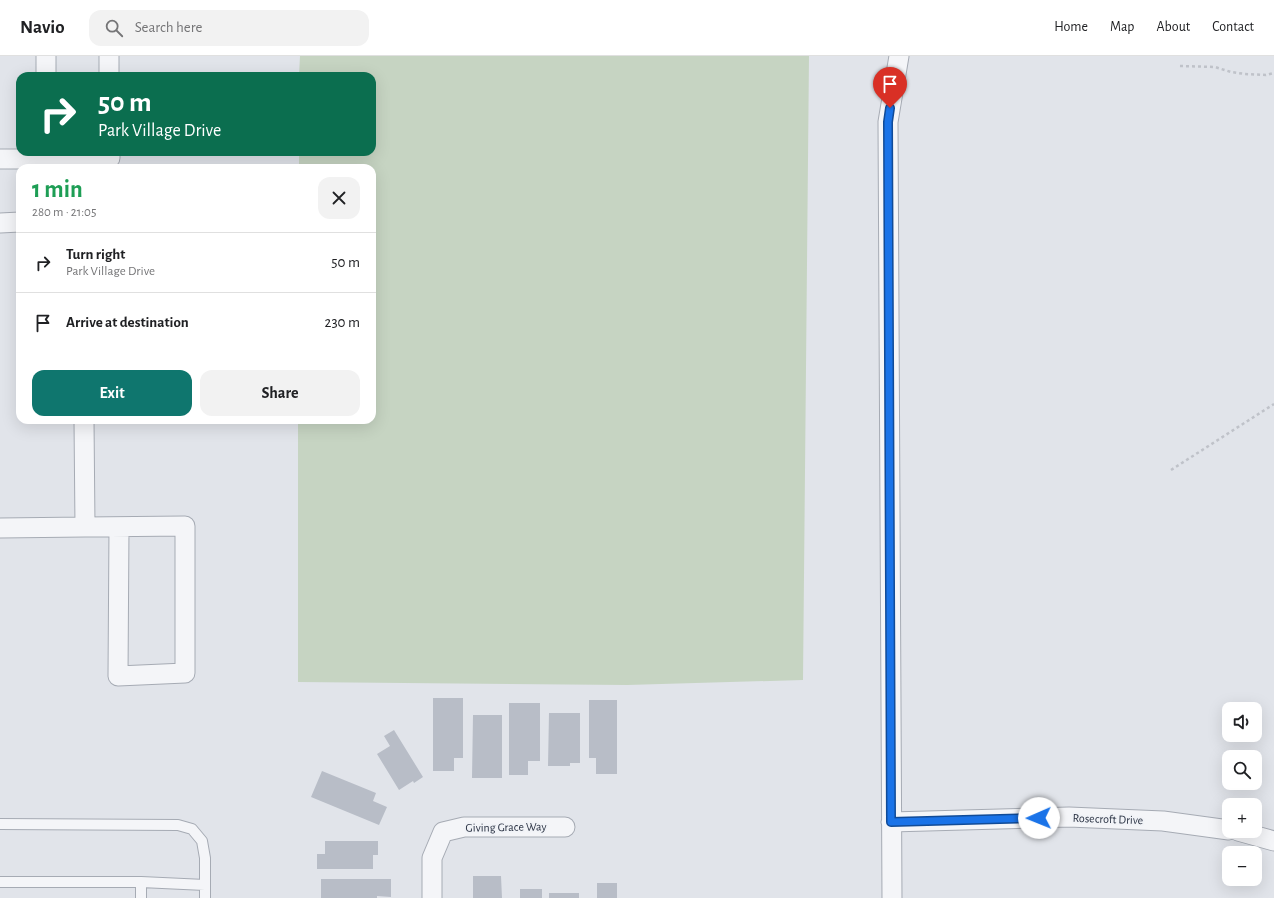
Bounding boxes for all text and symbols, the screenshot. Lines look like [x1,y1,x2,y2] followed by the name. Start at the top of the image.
[89,10,369,46] search box
[103,17,125,39] icon: search
[20,18,65,37] text: Navio
[135,20,203,35] text: Search here
[1054,20,1088,34] text: Home
[1110,20,1134,34] text: Map
[1156,20,1190,34] text: About
[1212,20,1254,34] text: Contact
[873,67,907,108] pin
[879,73,901,95] icon: arrive
[32,88,84,140] icon: right
[98,89,152,117] text: 50 m
[98,122,221,140] text: Park Village Drive
[318,177,360,219] button: close
[32,178,83,202] text: 1 min
[32,206,96,219] text: 280 m · 21:05
[66,247,125,262] text: Turn right
[32,252,54,274] icon: right
[331,255,360,270] text: 50 m
[66,265,155,278] text: Park Village Drive
[32,312,54,334] icon: arrive
[66,315,189,330] text: Arrive at destination
[325,315,360,330] text: 230 m
[32,370,192,416] button: Exit
[200,370,360,416] button: Share
[1222,702,1262,886] map controls
[1222,702,1262,742] button: sound
[1222,750,1262,790] button: search
[1018,797,1060,839] position arrow
[1222,798,1262,838] button: +
[1072,812,1144,826] street label: Rosecroft Drive
[465,820,547,835] street label: Giving Grace Way
[1222,846,1262,886] button: −

